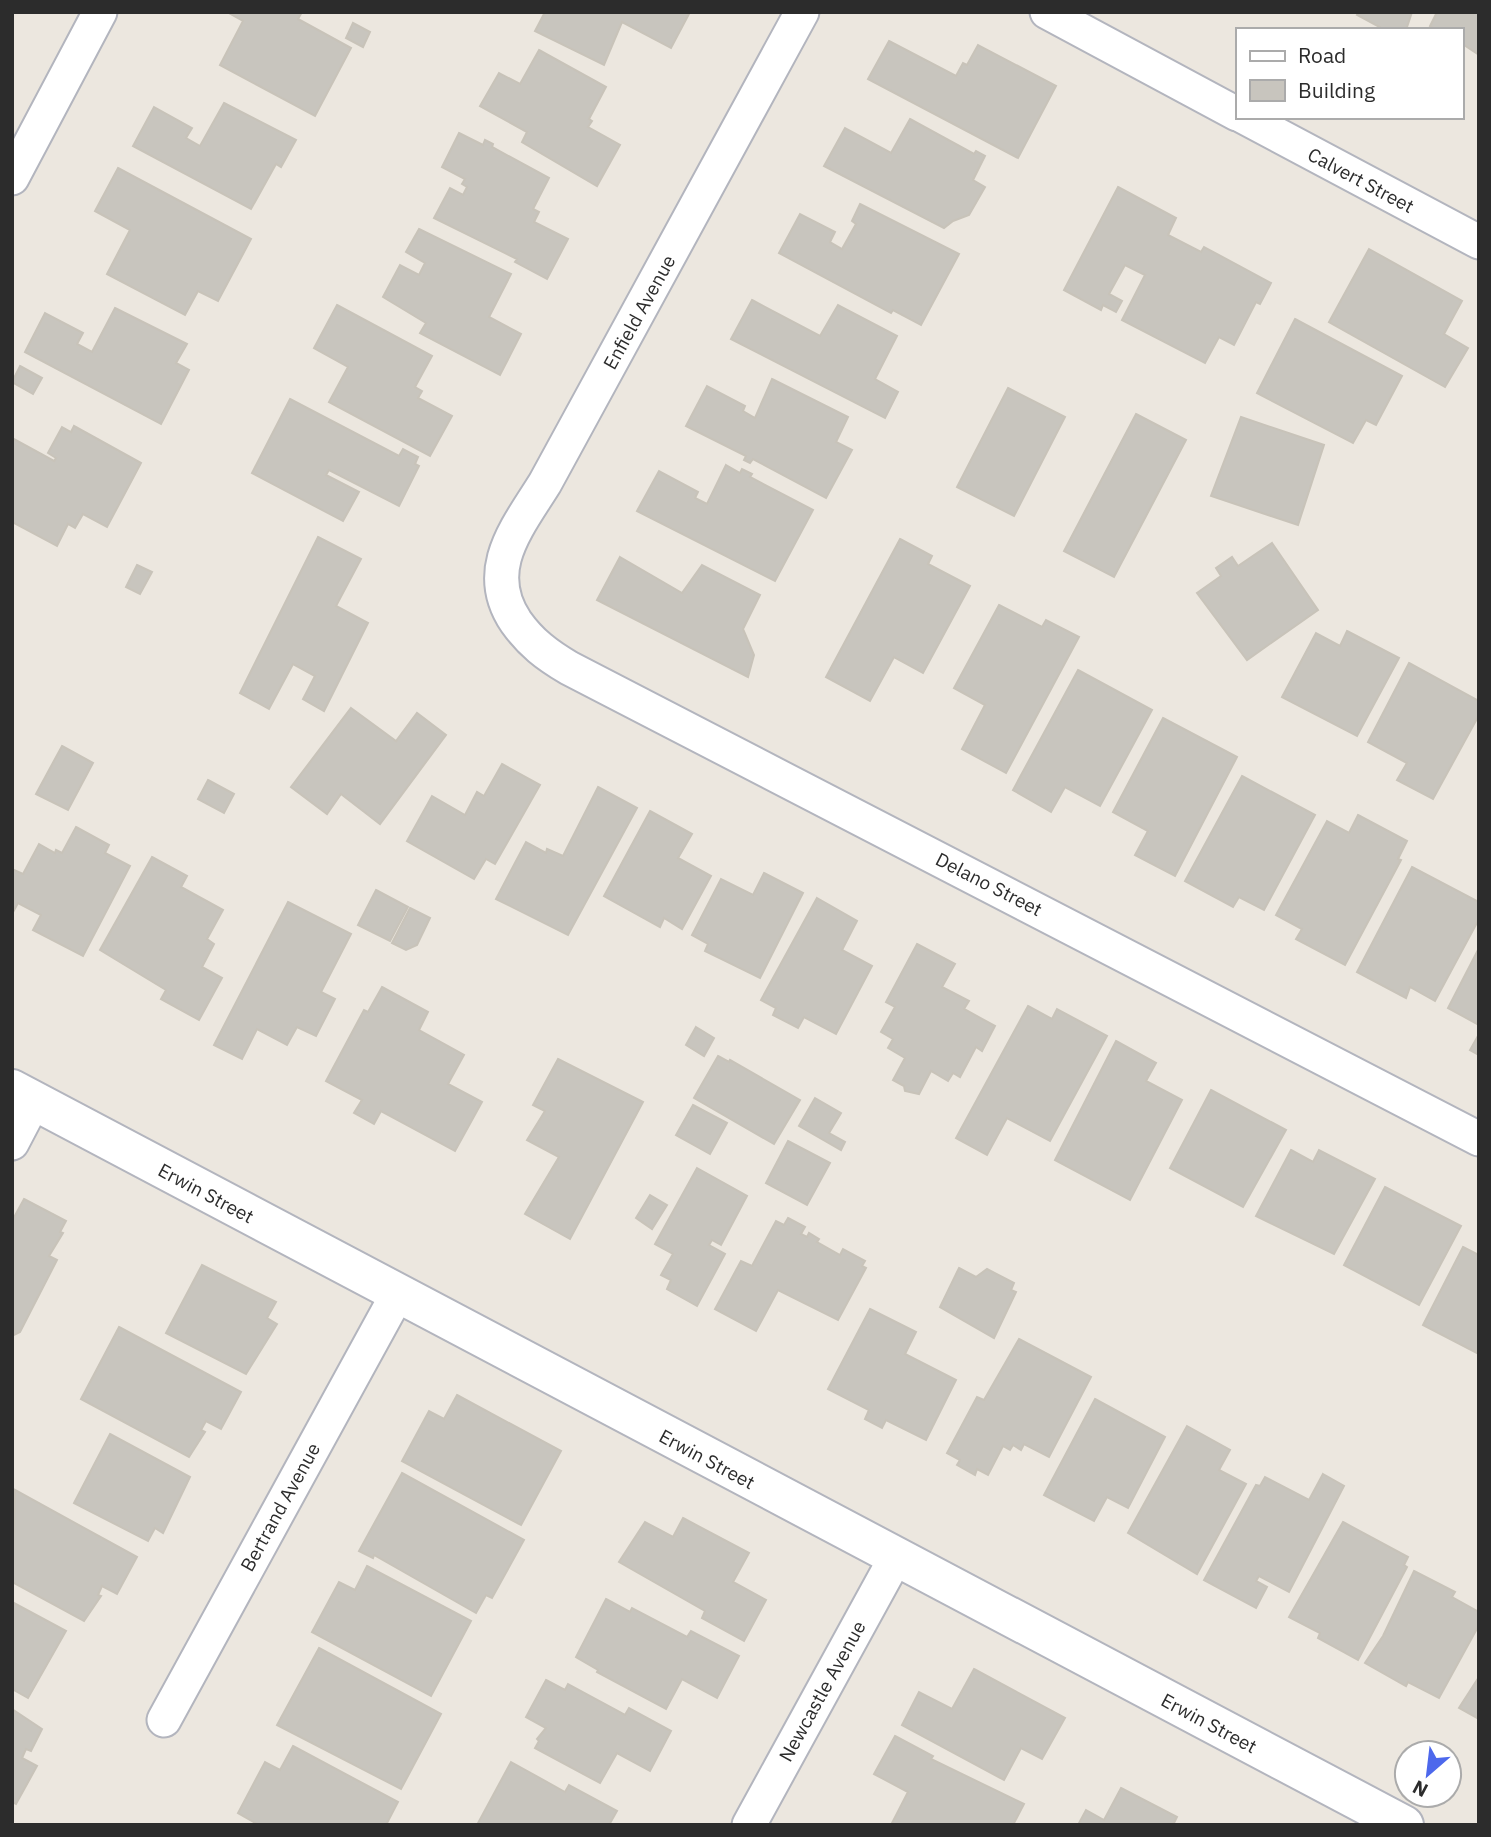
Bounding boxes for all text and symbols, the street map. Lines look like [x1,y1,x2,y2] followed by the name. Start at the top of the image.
[1236,28,1463,119] legend
[1298,41,1346,69] text: Road
[1298,76,1375,104] text: Building
[1304,142,1418,218] street label: Calvert Street
[598,251,680,373] street label: Enfield Avenue
[932,847,1046,921] street label: Delano Street
[154,1158,258,1228] street label: Erwin Street
[655,1424,759,1494] street label: Erwin Street
[235,1438,325,1576] street label: Bertrand Avenue
[773,1616,871,1766] street label: Newcastle Avenue
[1157,1688,1261,1758] street label: Erwin Street
[1393,1739,1463,1809] north arrow
[1408,1775,1432,1803] text: N

